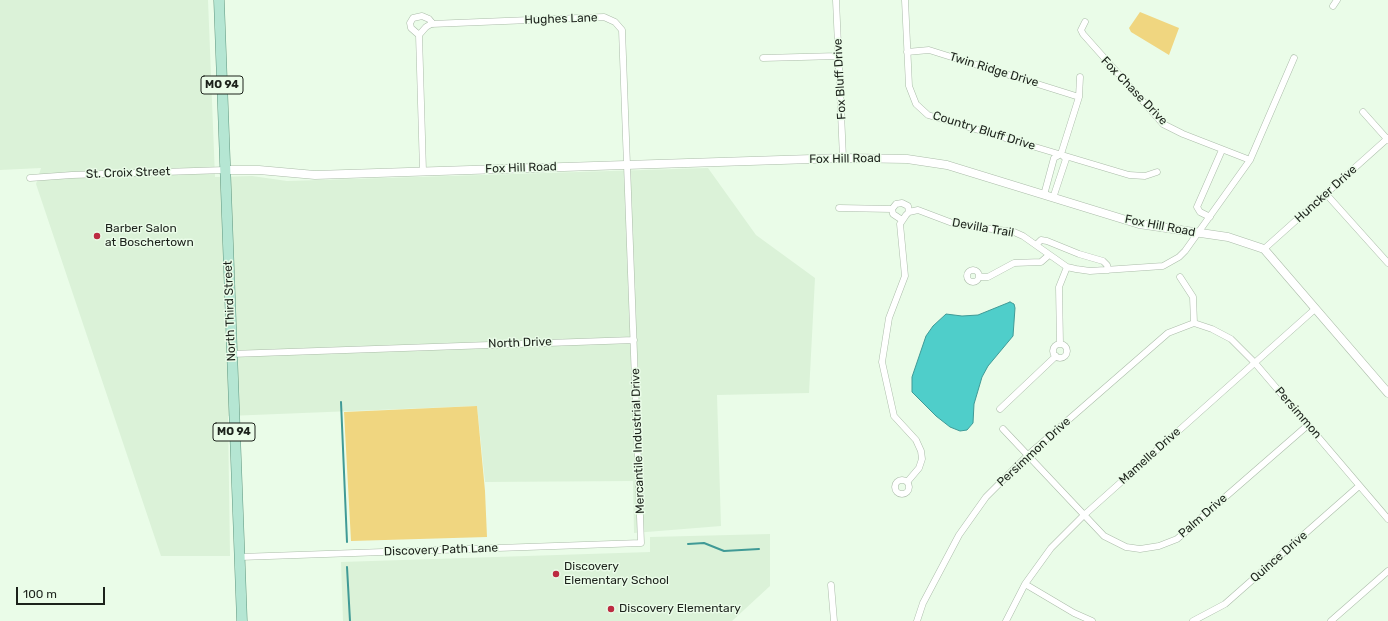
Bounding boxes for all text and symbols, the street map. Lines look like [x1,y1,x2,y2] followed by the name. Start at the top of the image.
[524,11,598,27] street label: Hughes Lane
[831,38,849,120] street label: Fox Bluff Drive
[948,50,1040,90] street label: Twin Ridge Drive
[1098,54,1170,128] street label: Fox Chase Drive
[201,76,243,94] road number: MO 94
[931,109,1037,153] street label: Country Bluff Drive
[809,151,881,167] street label: Fox Hill Road
[485,160,557,176] street label: Fox Hill Road
[1292,162,1360,226] street label: Huncker Drive
[86,164,170,182] street label: St. Croix Street
[1123,212,1197,240] street label: Fox Hill Road
[951,215,1015,241] street label: Devilla Trail
[105,222,194,250] place label: Barber Salon at Boschertown
[92,231,102,241] marker: Barber Salon at Boschertown
[221,260,239,362] street label: North Third Street
[488,335,552,351] street label: North Drive
[628,368,648,514] street label: Mercantile Industrial Drive
[1272,384,1324,442] street label: Persimmon
[994,414,1074,490] street label: Persimmon Drive
[213,423,255,441] road number: MO 94
[1116,425,1184,487] street label: Mamelle Drive
[1176,491,1230,541] street label: Palm Drive
[1248,528,1310,586] street label: Quince Drive
[384,541,498,559] street label: Discovery Path Lane
[564,560,669,588] place label: Discovery Elementary School
[551,569,561,579] marker: Discovery Elementary School
[18,579,107,605] scale bar
[23,587,57,601] text: 100 m
[619,602,741,616] place label: Discovery Elementary
[606,604,616,614] marker: Discovery Elementary

